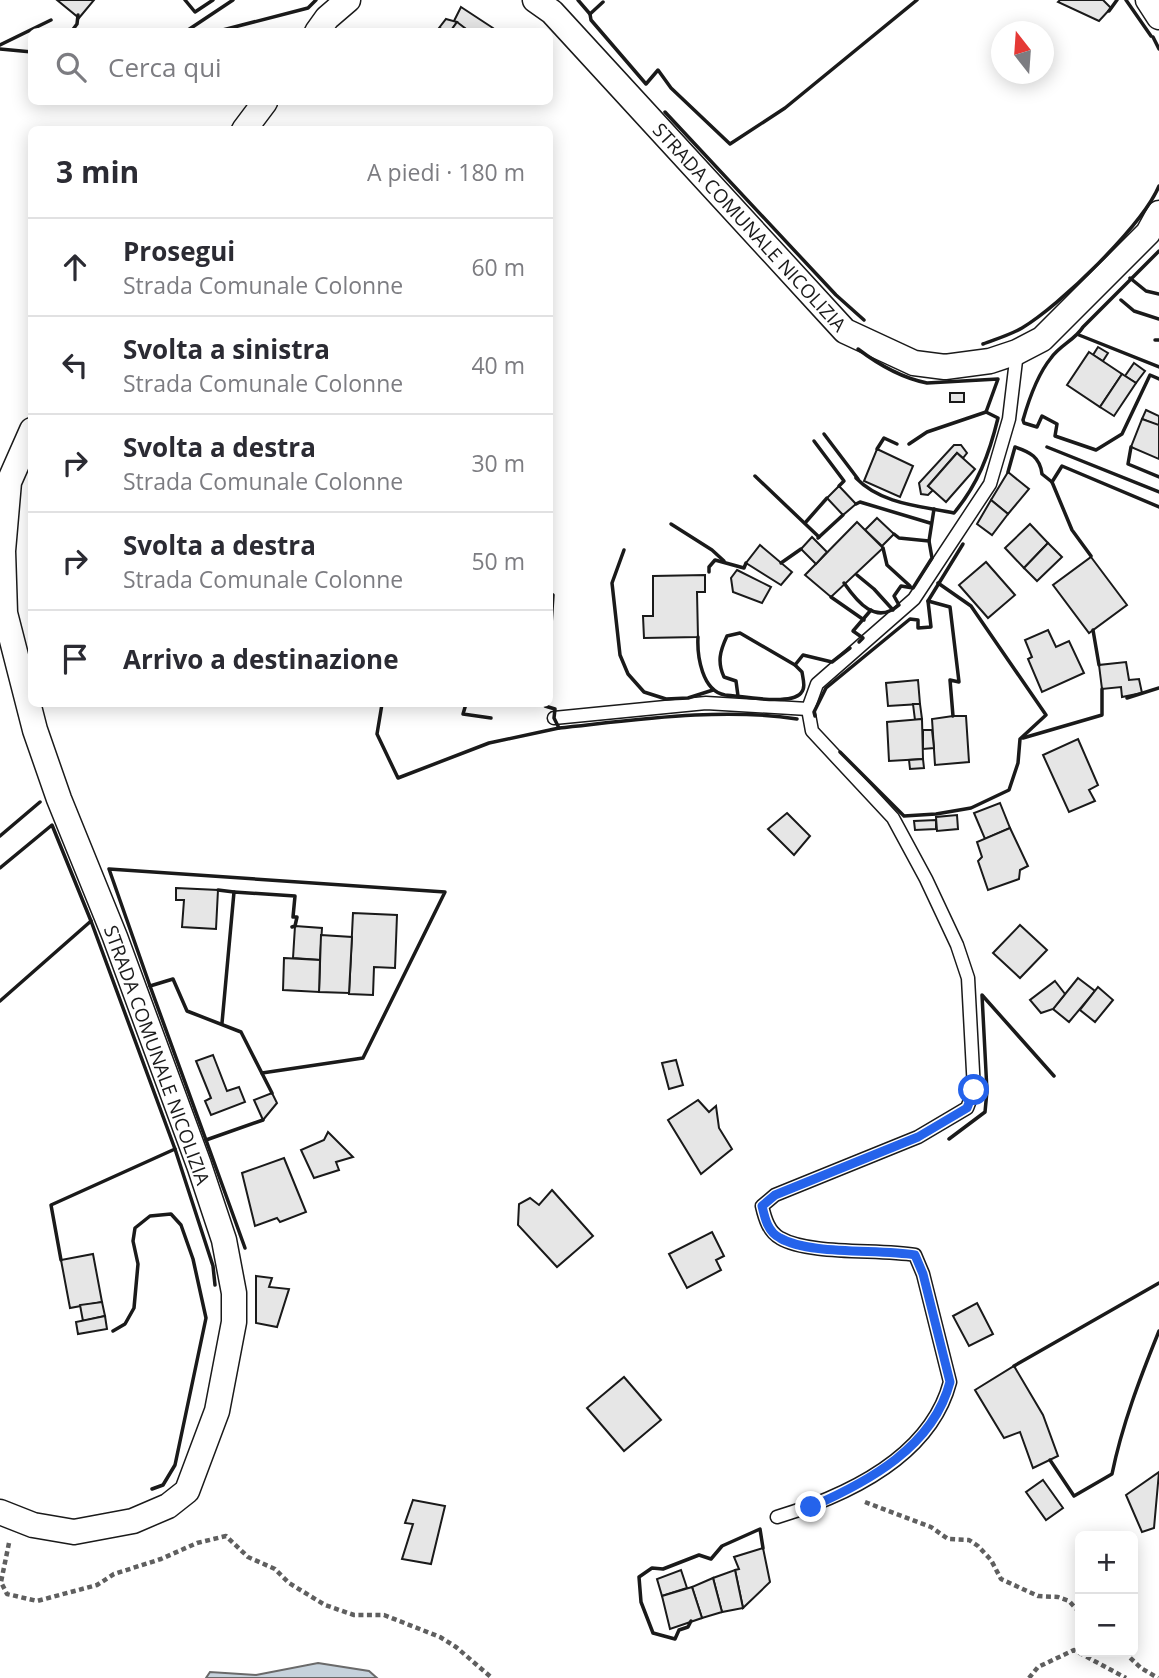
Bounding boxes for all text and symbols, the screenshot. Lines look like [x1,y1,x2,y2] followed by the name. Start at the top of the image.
[991,21,1054,84] north arrow
[28,28,553,105] search box
[52,48,90,86] icon: search
[108,49,222,85] text: Cerca qui
[647,117,852,337] street label: STRADA COMUNALE NICOLIZIA
[56,151,139,192] text: 3 min
[367,156,525,188] text: A piedi · 180 m
[123,233,235,269] text: Prosegui
[56,248,94,286] icon: ahead
[471,251,525,283] text: 60 m
[123,269,403,301] text: Strada Comunale Colonne
[123,331,330,367] text: Svolta a sinistra
[56,346,94,384] icon: left
[471,349,525,381] text: 40 m
[123,367,403,399] text: Strada Comunale Colonne
[123,429,316,465] text: Svolta a destra
[56,444,94,482] icon: right
[471,447,525,479] text: 30 m
[123,465,403,497] text: Strada Comunale Colonne
[123,527,316,563] text: Svolta a destra
[56,542,94,580] icon: right
[471,545,525,577] text: 50 m
[123,563,403,595] text: Strada Comunale Colonne
[56,640,94,678] icon: arrive
[123,641,399,677] text: Arrivo a destinazione
[98,922,216,1188] street label: STRADA COMUNALE NICOLIZIA
[958,1074,989,1105] route start
[795,1491,826,1522] route end
[1075,1531,1138,1657] map controls
[1075,1531,1138,1594] button: +
[1075,1594,1138,1657] button: −

